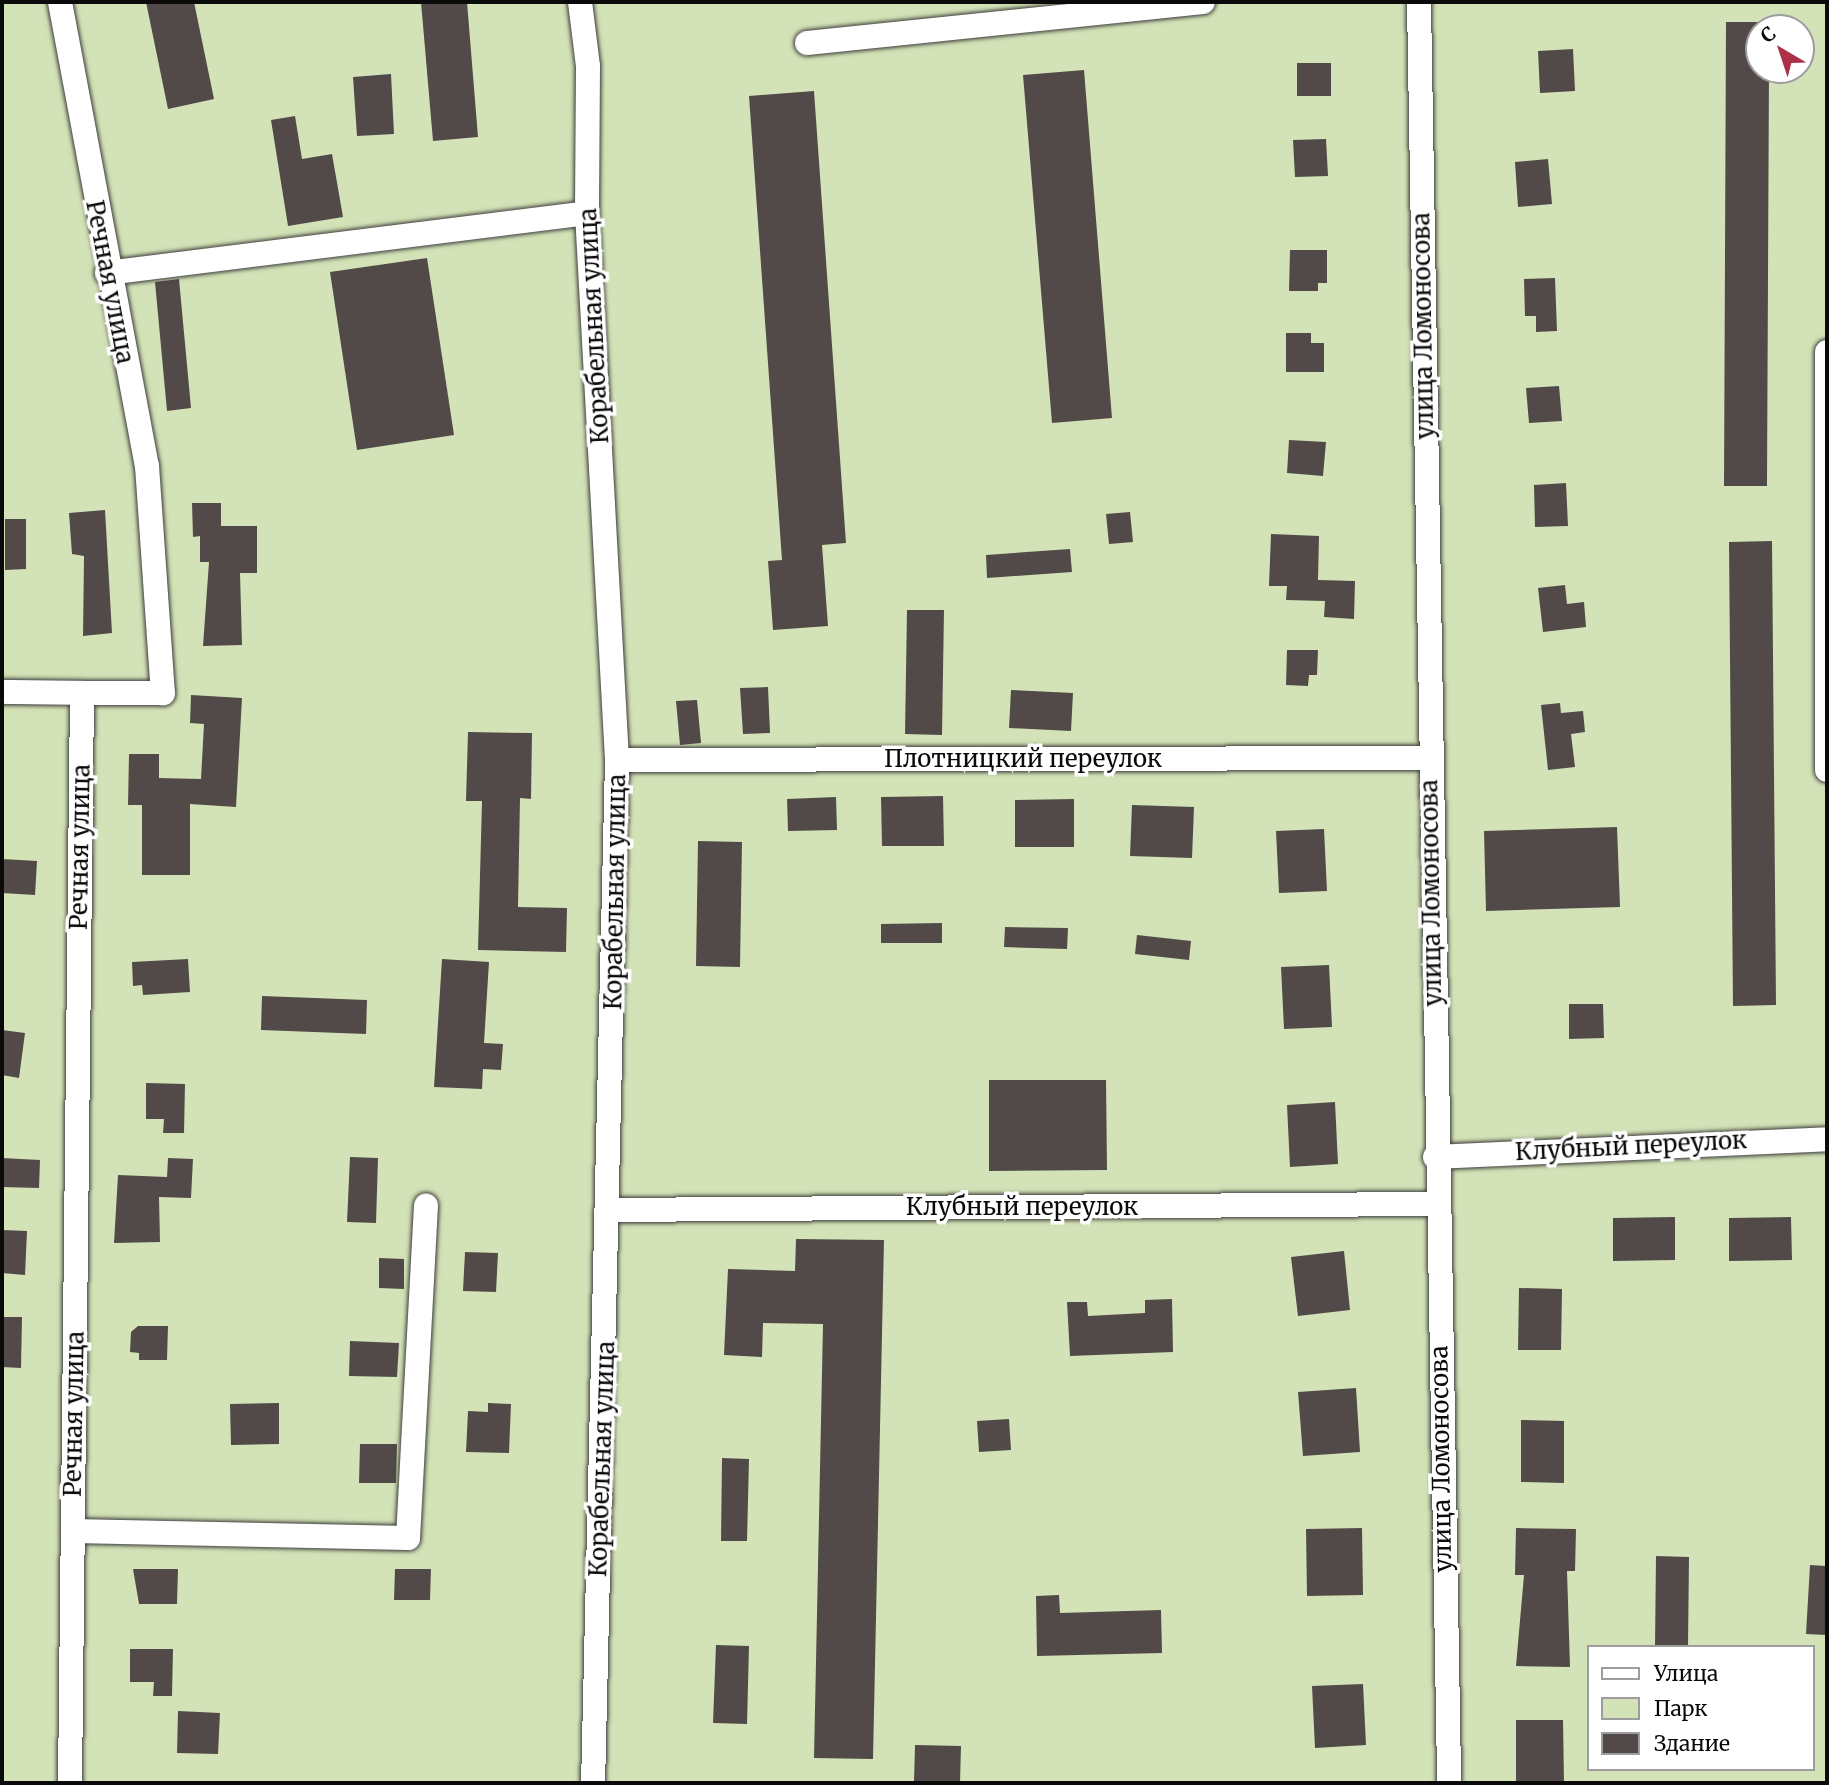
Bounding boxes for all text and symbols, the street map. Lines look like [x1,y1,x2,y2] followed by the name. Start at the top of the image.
[1745,14,1815,84] north arrow
[1756,21,1780,48] text: С
[80,198,140,366] street label: Речная улица
[573,207,615,445] street label: Корабельная улица
[1407,212,1439,440] street label: улица Ломоносова
[884,745,1162,773] street label: Плотницкий переулок
[64,764,96,930] street label: Речная улица
[599,774,631,1010] street label: Корабельная улица
[1415,779,1447,1007] street label: улица Ломоносова
[1514,1126,1748,1166] street label: Клубный переулок
[906,1193,1138,1221] street label: Клубный переулок
[58,1331,90,1497] street label: Речная улица
[583,1340,621,1578] street label: Корабельная улица
[1425,1345,1457,1573] street label: улица Ломоносова
[1588,1645,1815,1771] legend
[1654,1660,1718,1687] text: Улица
[1654,1695,1708,1722] text: Парк
[1654,1730,1730,1757] text: Здание

